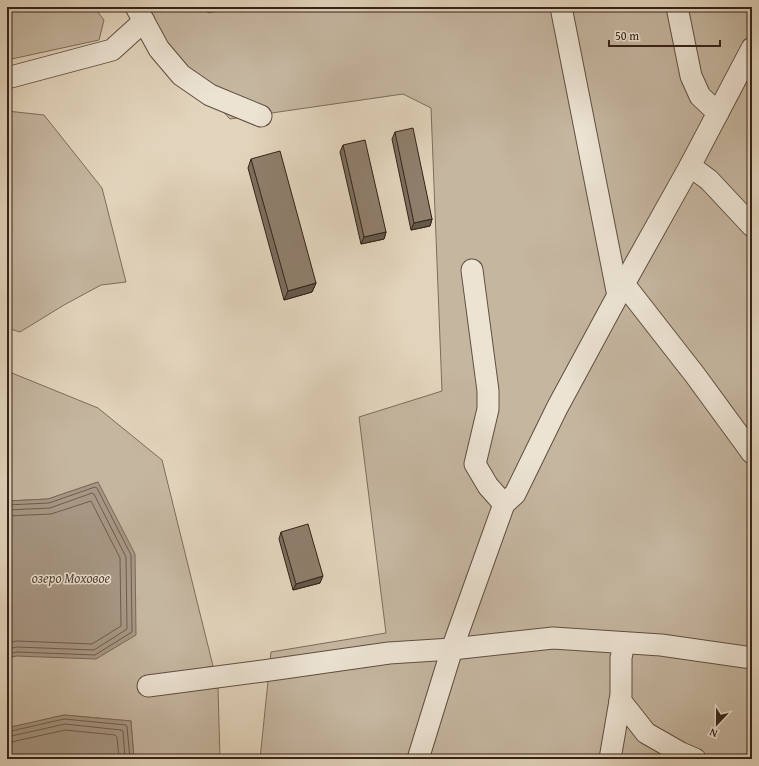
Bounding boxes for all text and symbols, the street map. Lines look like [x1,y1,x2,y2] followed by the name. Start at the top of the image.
[609,22,720,48] scale bar
[615,27,639,44] text: 50 m
[32,568,111,588] water label: озеро Моховое
[697,704,737,744] north arrow
[706,724,720,742] text: N

